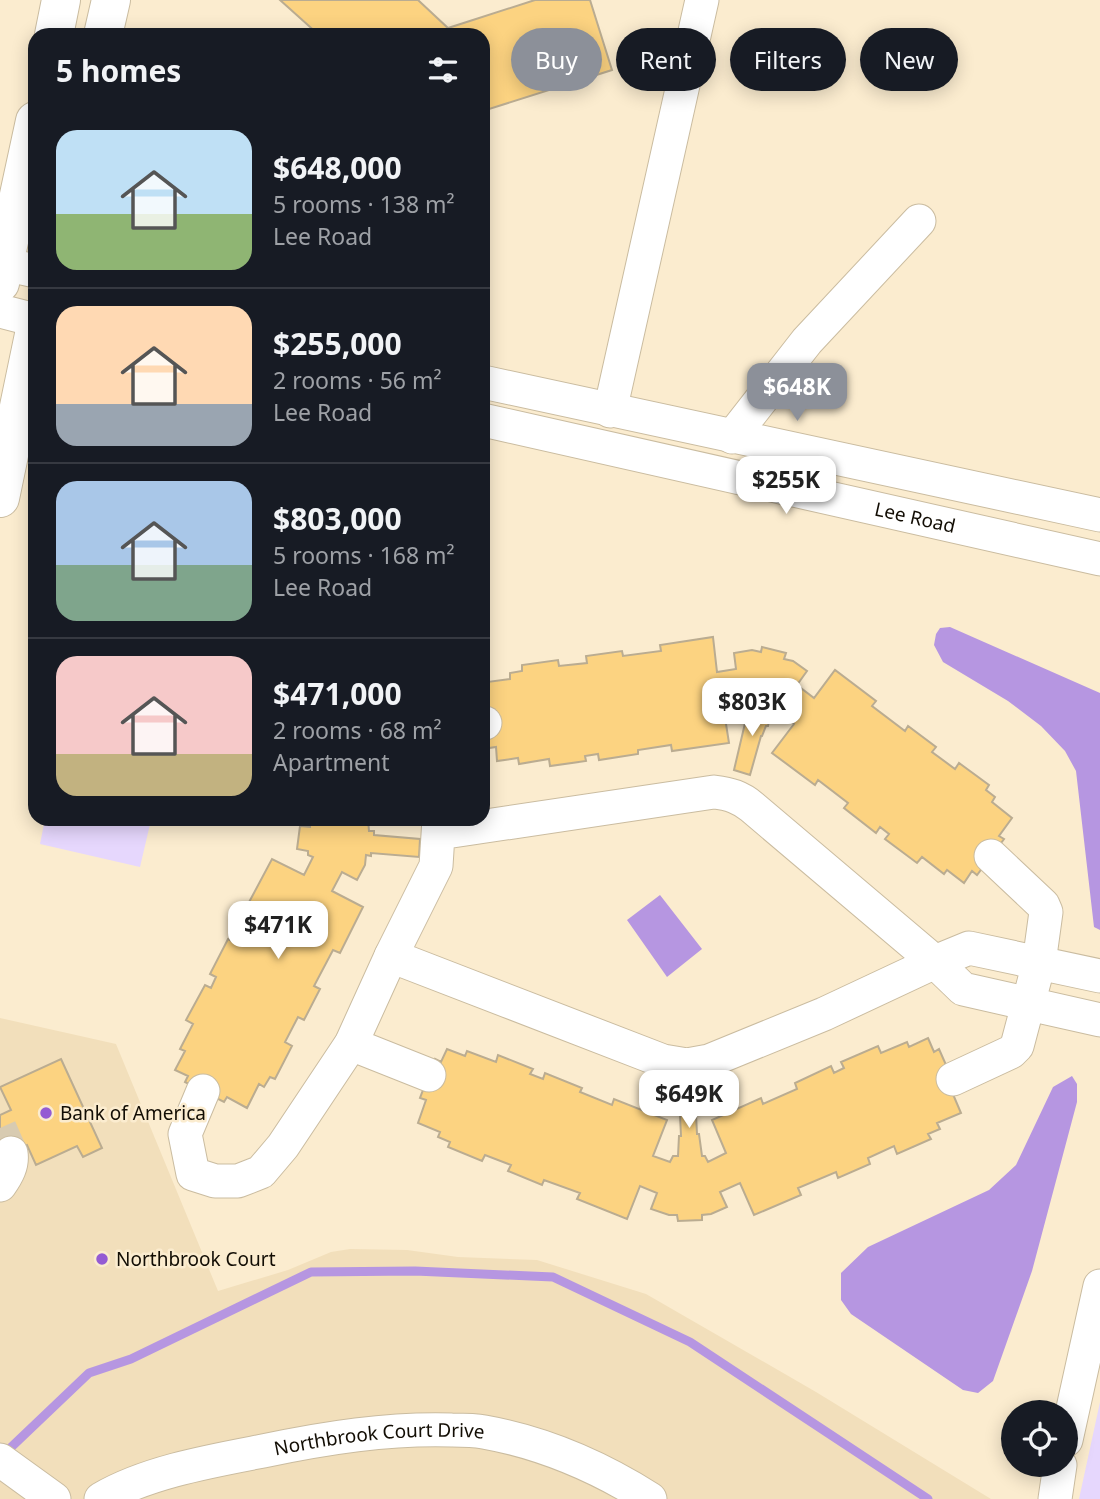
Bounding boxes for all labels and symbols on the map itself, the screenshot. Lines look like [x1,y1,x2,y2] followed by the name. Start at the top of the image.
[748,364,846,423] pin: $648K
[737,456,835,516] pin: $255K
[872,496,958,539] street label: Lee Road
[703,678,801,738] pin: $803K
[229,902,327,961] pin: $471K
[640,1070,738,1130] pin: $649K
[60,1100,206,1126] place label: Bank of America
[38,1105,54,1121] marker: Bank of America
[116,1246,276,1272] place label: Northbrook Court
[94,1251,110,1267] marker: Northbrook Court
[272,1417,486,1461] street label: Northbrook Court Drive

